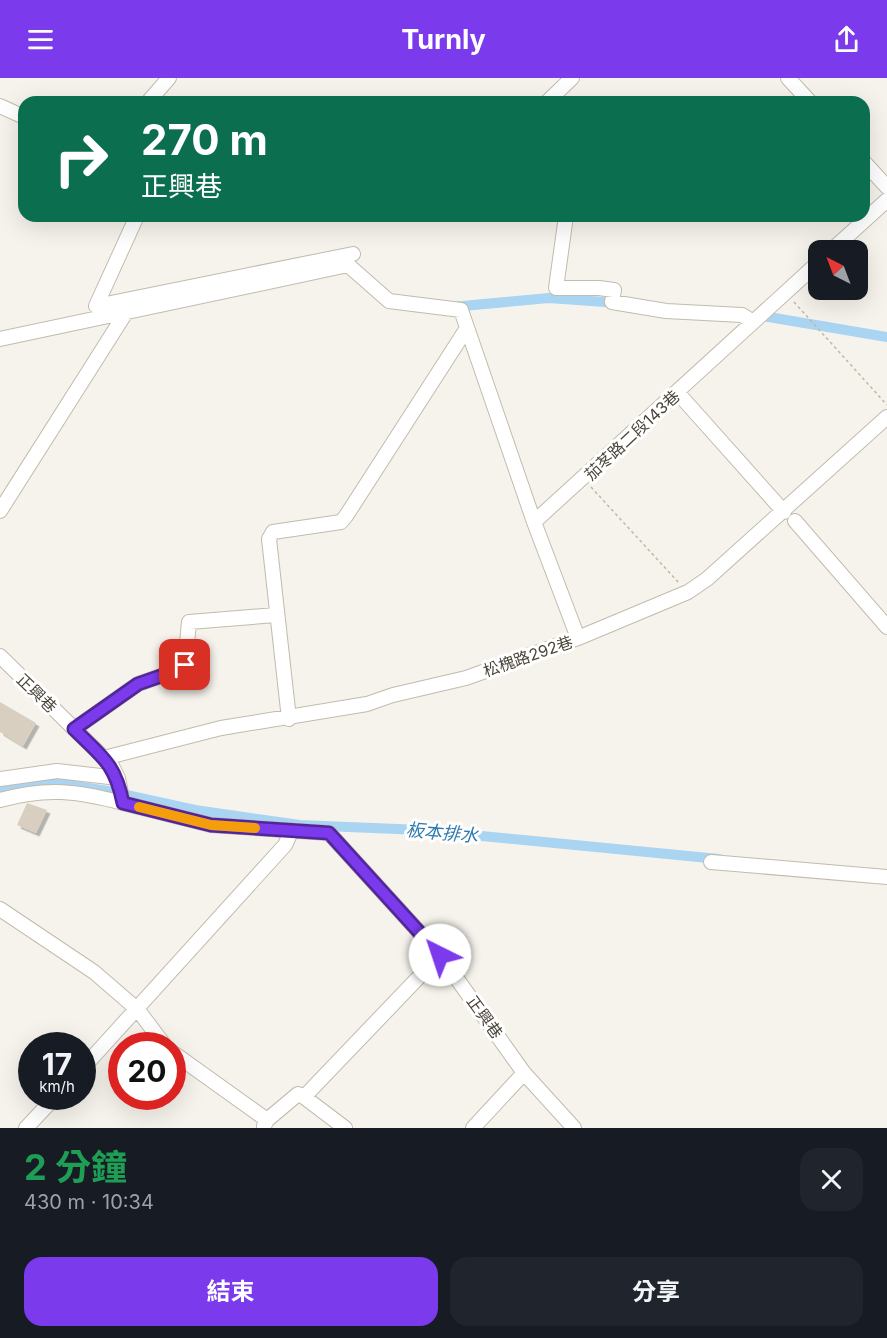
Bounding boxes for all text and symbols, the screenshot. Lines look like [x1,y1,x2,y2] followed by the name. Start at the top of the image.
[24,23,57,56] icon: menu
[401,23,486,56] text: Turnly
[830,23,863,56] icon: share
[141,114,268,165] text: 270 m
[42,120,120,198] icon: right
[141,170,222,203] text: 正興巷
[808,240,868,300] north arrow
[808,240,868,300] map controls
[580,386,684,484] street label: 茄苳路二段143巷
[481,631,575,681] street label: 松槐路292巷
[159,639,210,690] pin
[168,648,201,681] icon: arrive
[13,669,61,717] street label: 正興巷
[405,819,480,846] water label: 板本排水
[408,923,472,987] position arrow
[463,992,507,1042] street label: 正興巷
[108,1032,186,1110] speed limit sign: 20
[42,1046,72,1082] text: 17
[39,1077,75,1096] text: km/h
[24,1145,127,1189] text: 2 分鐘
[800,1148,863,1211] button: close
[24,1190,154,1214] text: 430 m · 10:34
[24,1257,438,1326] button: 結束
[450,1257,863,1326] button: 分享

